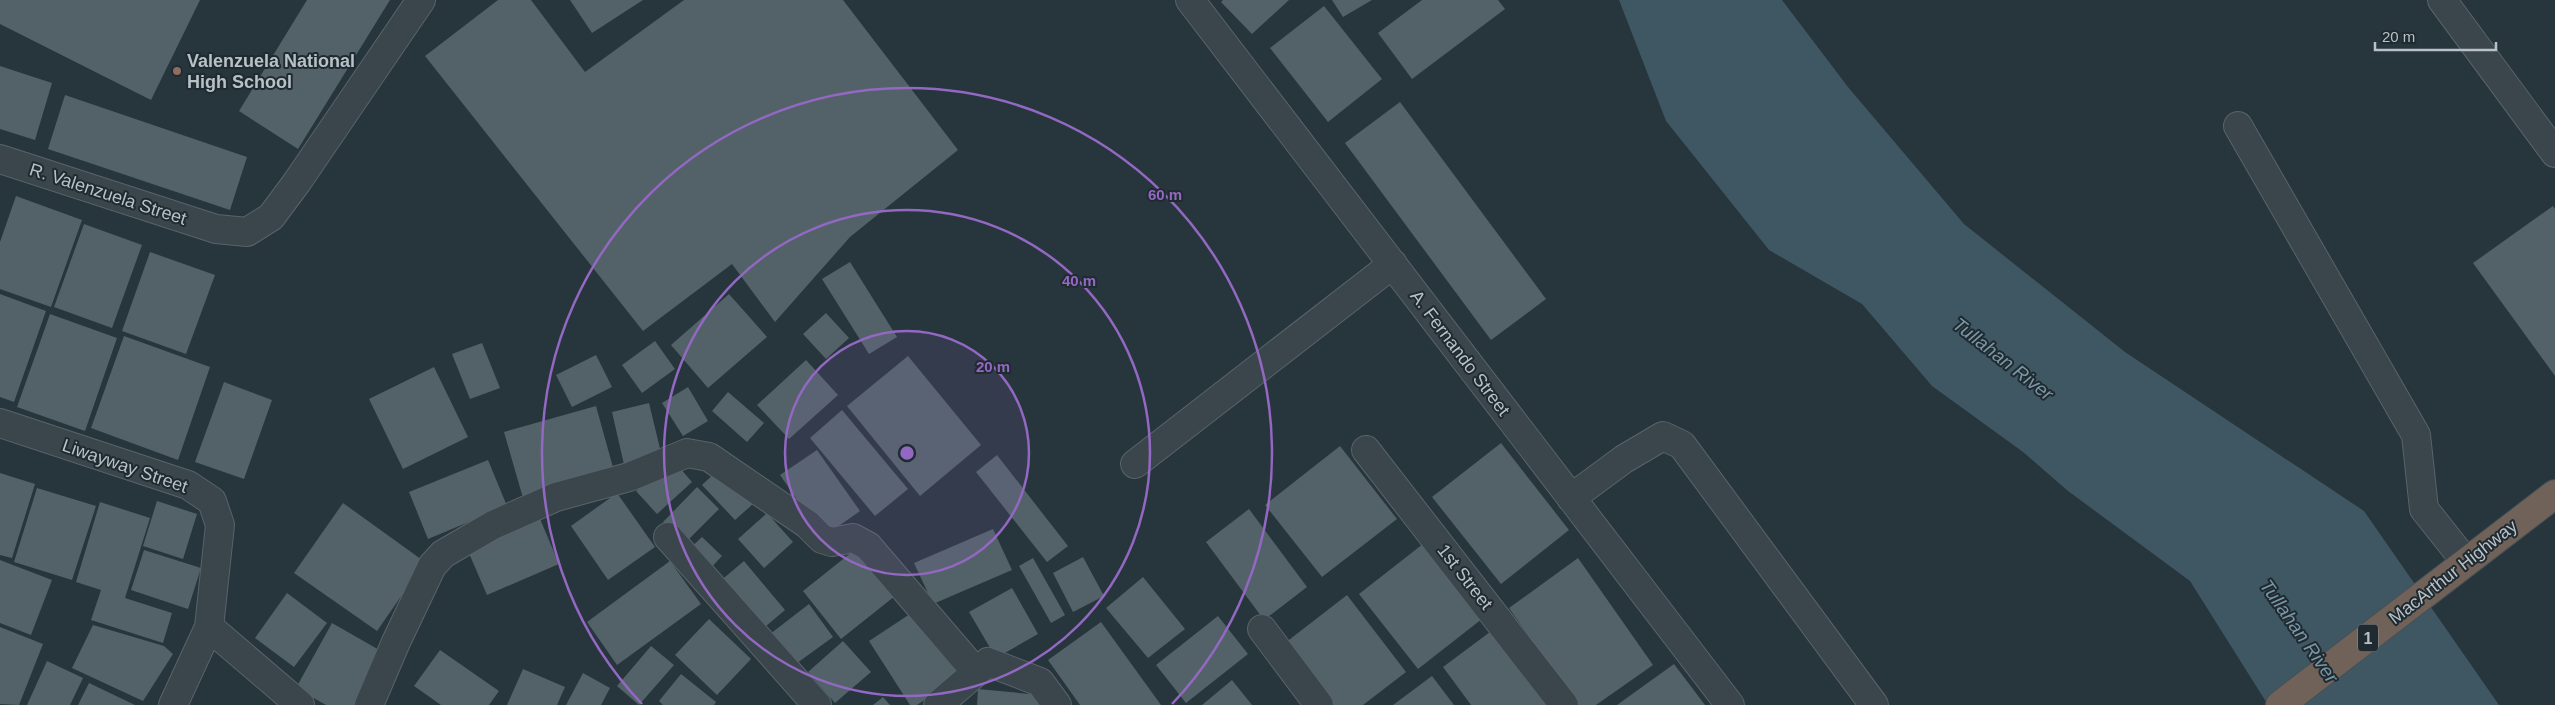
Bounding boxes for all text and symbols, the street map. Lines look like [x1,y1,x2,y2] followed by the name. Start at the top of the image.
[2375,20,2496,52] scale bar
[2382,28,2415,45] text: 20 m
[187,51,355,92] place label: Valenzuela National High School
[171,65,183,77] marker: Valenzuela National High School
[27,159,189,229] street label: R. Valenzuela Street
[1148,186,1182,203] text: 60 m
[1062,272,1096,289] text: 40 m
[1406,286,1514,420] street label: A. Fernando Street
[1949,313,2058,405] water label: Tullahan River
[976,358,1010,375] text: 20 m
[60,435,190,497] street label: Liwayway Street
[898,444,916,462] centre of rings
[2385,516,2521,628] street label: MacArthur Highway
[1433,540,1497,614] street label: 1st Street
[2256,575,2343,687] water label: Tullahan River
[2358,624,2378,651] road number: 1

